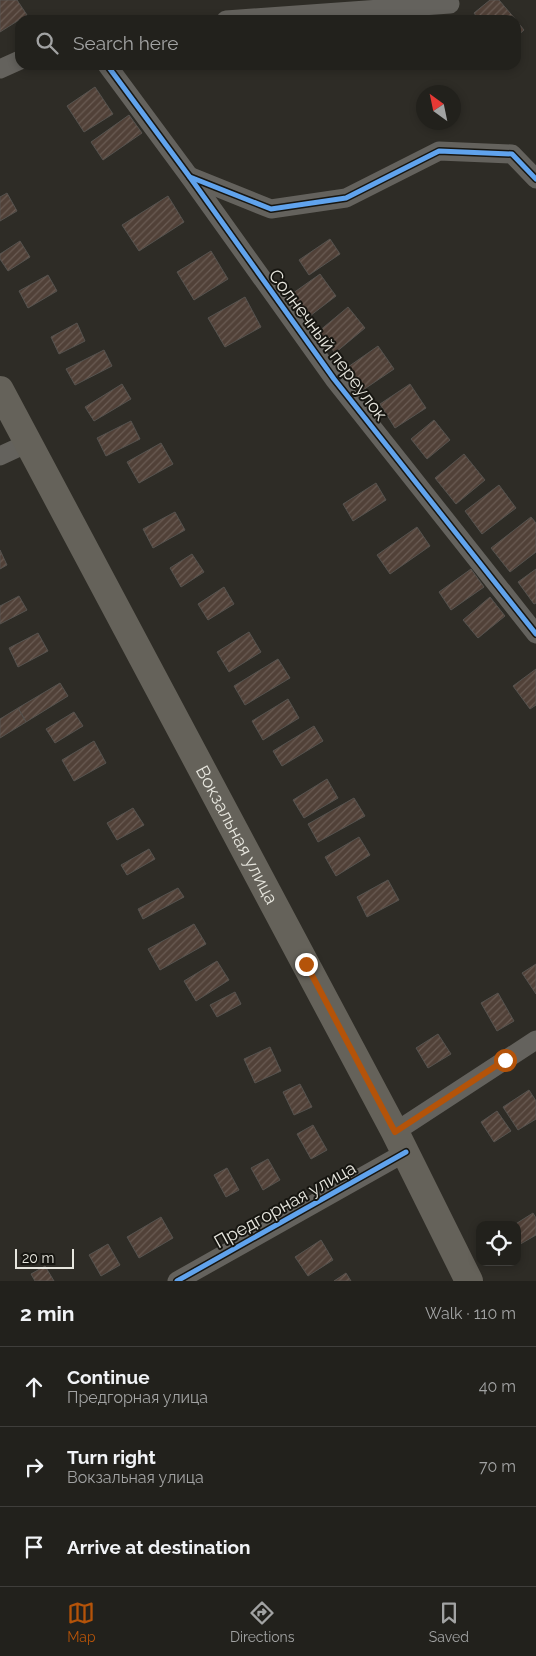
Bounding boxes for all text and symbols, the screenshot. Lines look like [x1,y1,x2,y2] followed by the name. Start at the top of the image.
[15,15,521,70] search box
[33,29,61,57] icon: search
[73,32,179,54] text: Search here
[416,85,461,130] north arrow
[265,265,392,424] street label: Солнечный переулок
[192,762,283,908] street label: Вокзальная улица
[295,953,318,976] route end
[494,1049,517,1072] route start
[210,1157,359,1252] street label: Предгорная улица
[476,1221,521,1266] map controls
[476,1221,521,1266] button: locate
[15,1246,74,1269] scale bar
[22,1250,54,1266] text: 20 m
[20,1301,74,1326] text: 2 min
[425,1304,516,1323] text: Walk · 110 m
[67,1366,150,1388] text: Continue
[20,1373,48,1401] icon: ahead
[479,1377,516,1396] text: 40 m
[67,1388,208,1407] text: Предгорная улица
[67,1446,156,1468] text: Turn right
[20,1453,48,1481] icon: right
[479,1457,516,1476] text: 70 m
[67,1468,204,1487] text: Вокзальная улица
[20,1533,48,1561] icon: arrive
[67,1536,251,1558] text: Arrive at destination
[67,1599,96,1645] tab: Map
[230,1599,295,1645] tab: Directions
[429,1599,469,1645] tab: Saved

